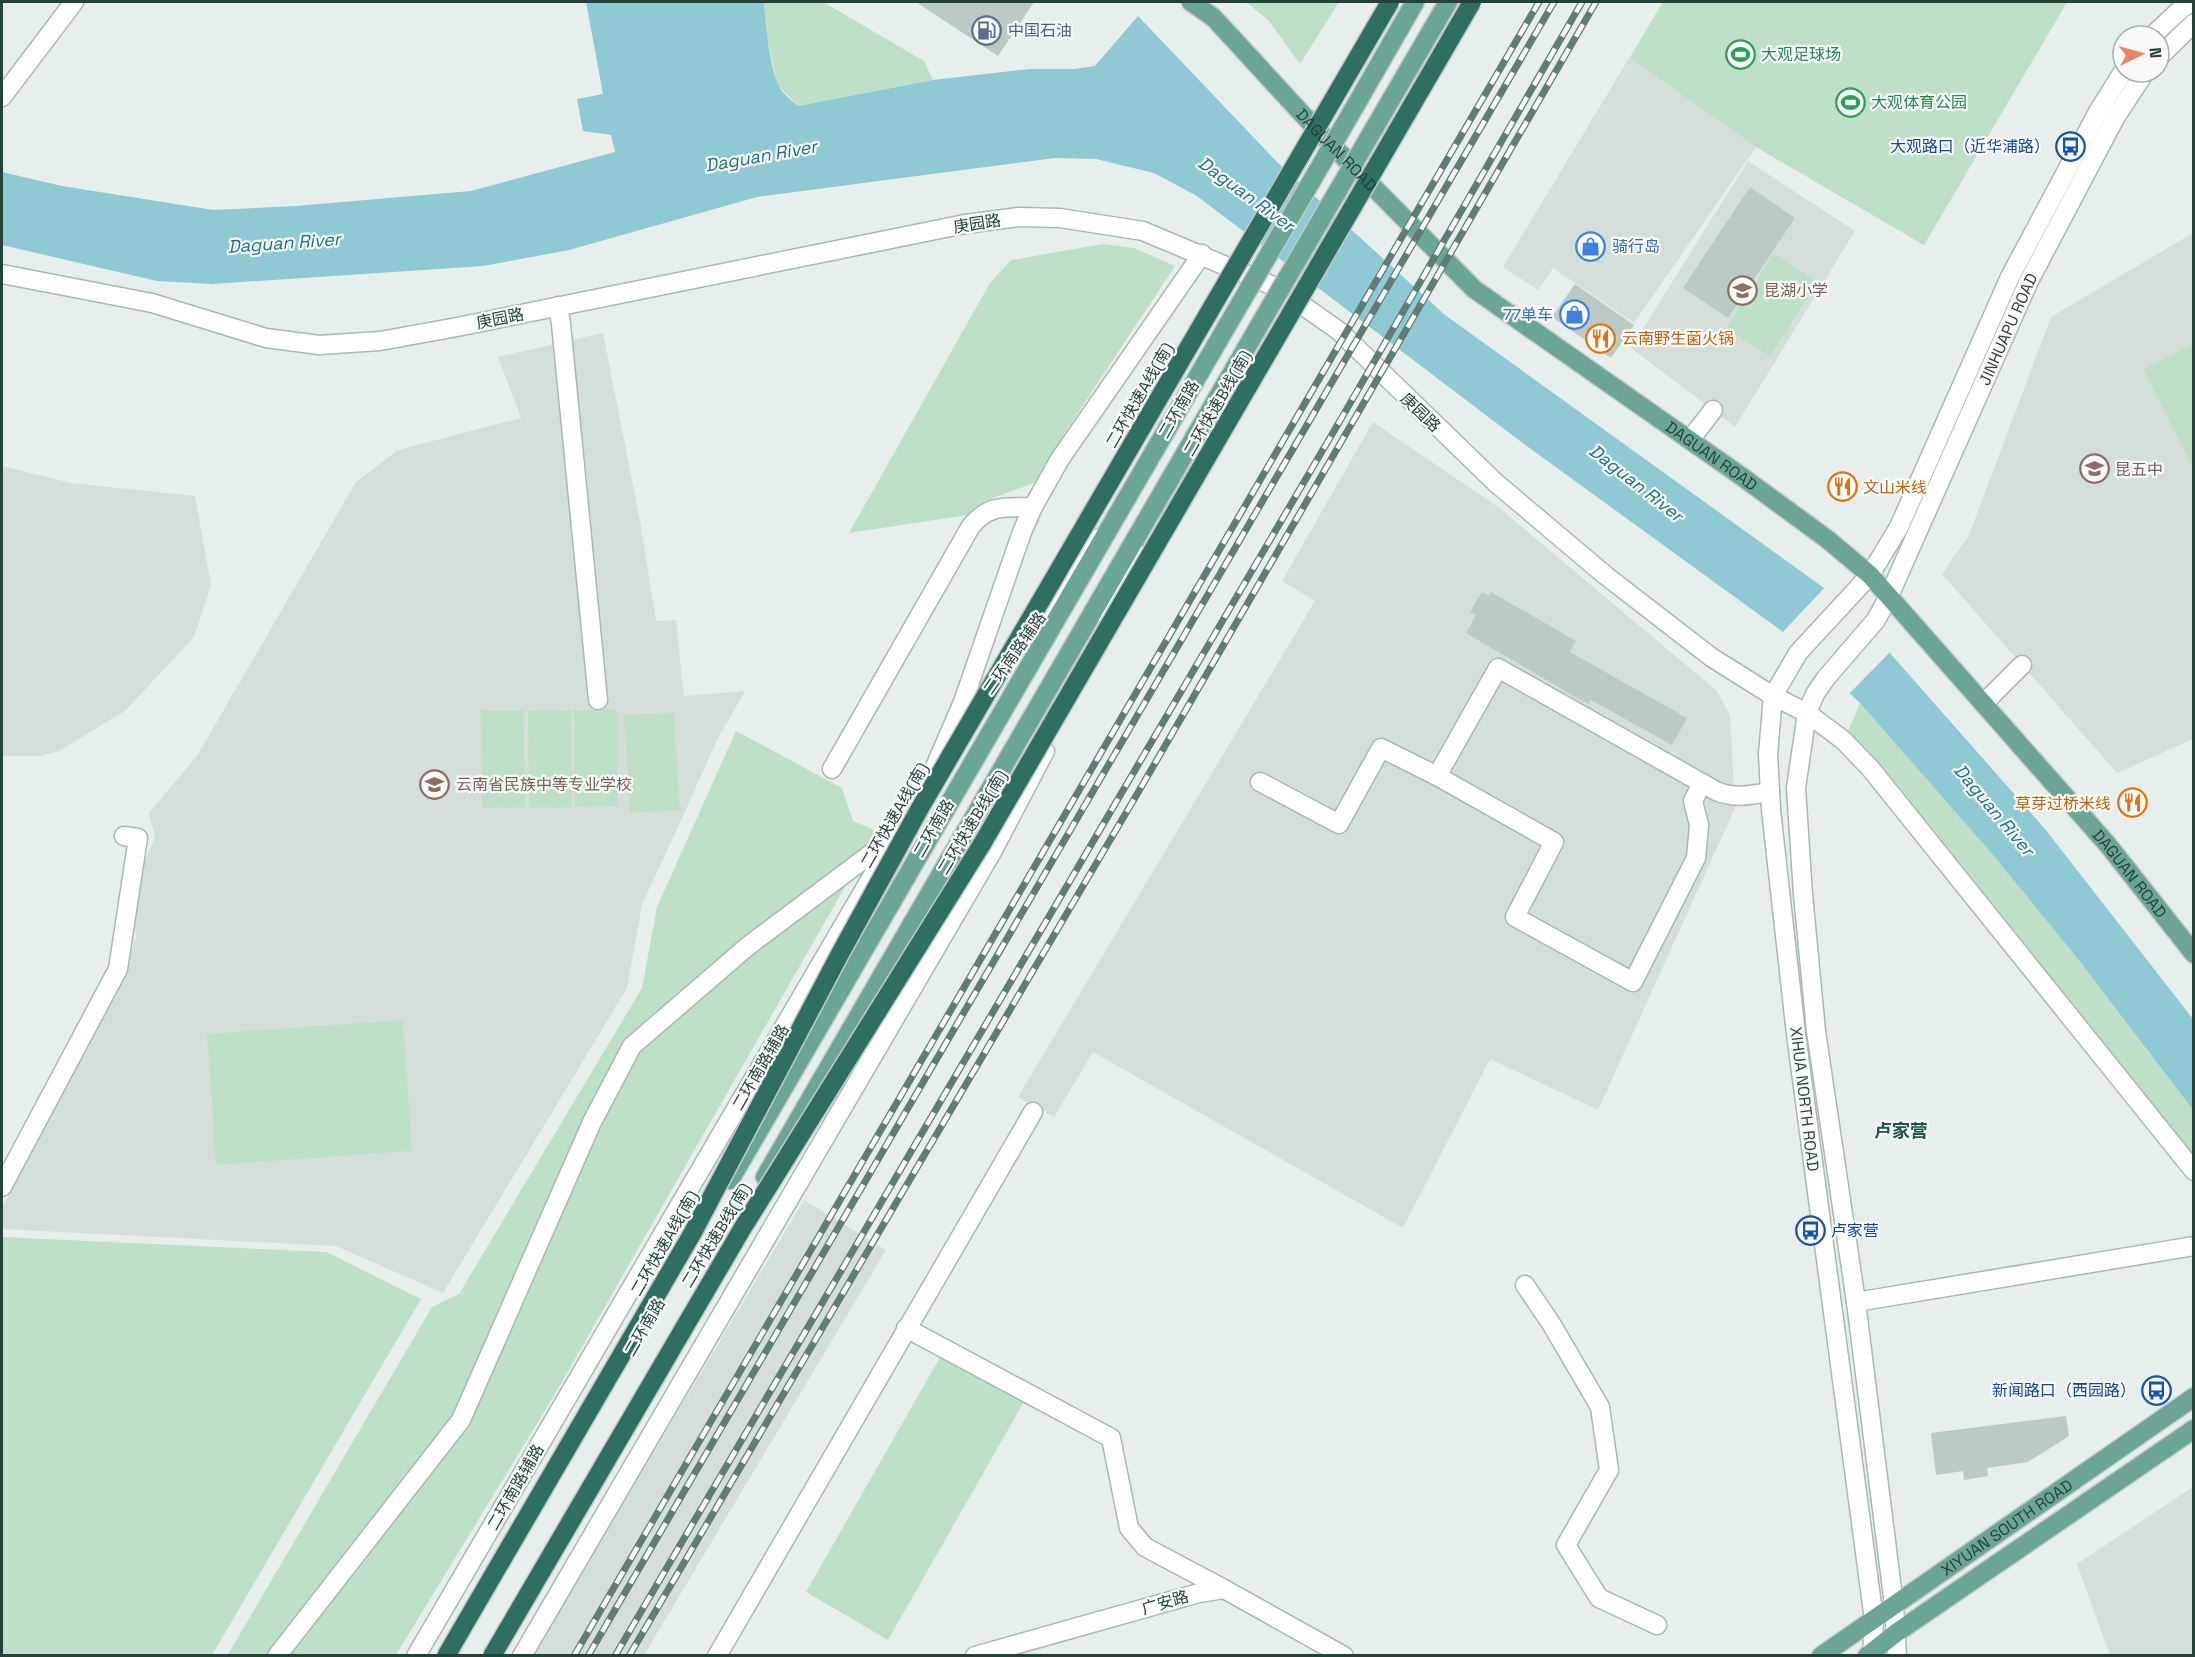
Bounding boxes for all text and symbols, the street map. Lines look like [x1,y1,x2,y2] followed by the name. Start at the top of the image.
[971,14,1003,46] fuel station icon: 中国石油
[1008,20,1072,41] place label: 中国石油
[2111,24,2171,84] north arrow
[1724,38,1756,70] sports icon: 大观足球场
[1761,44,1841,65] place label: 大观足球场
[2145,46,2166,59] text: N
[1834,86,1866,118] sports icon: 大观体育公园
[1871,92,1967,113] place label: 大观体育公园
[1291,104,1381,196] street label: DAGUAN ROAD
[2055,130,2087,162] bus stop icon: 大观路口（近华浦路）
[703,134,821,177] water label: Daguan River
[1890,136,2050,157] place label: 大观路口（近华浦路）
[1194,151,1301,237] water label: Daguan River
[952,209,1002,238] street label: 庚园路
[227,227,343,258] water label: Daguan River
[1575,230,1607,262] shop icon: 骑行岛
[1612,236,1660,257] place label: 骑行岛
[1974,269,2042,389] street label: JINHUAPU ROAD
[1727,274,1759,306] school or university icon: 昆湖小学
[1764,280,1828,301] place label: 昆湖小学
[1558,298,1590,330] shop icon: 77单车
[475,304,526,333] street label: 庚园路
[1503,304,1553,325] place label: 77单车
[1585,322,1617,354] restaurant icon: 云南野生菌火锅
[1622,328,1734,349] place label: 云南野生菌火锅
[1101,339,1178,452] street label: 二环快速A线(南)
[1179,347,1256,460] street label: 二环快速B线(南)
[1153,376,1204,442] street label: 二环南路
[1396,388,1445,437] street label: 庚园路
[1661,416,1762,496] street label: DAGUAN ROAD
[1585,439,1690,528] water label: Daguan River
[2078,453,2110,485] school or university icon: 昆五中
[2115,459,2163,480] place label: 昆五中
[1826,471,1858,503] restaurant icon: 文山米线
[1863,477,1927,498] place label: 文山米线
[978,608,1051,699] street label: 二环南路辅路
[856,759,933,872] street label: 二环快速A线(南)
[1949,759,2041,862] water label: Daguan River
[933,766,1012,879] street label: 二环快速B线(南)
[419,768,451,800] school or university icon: 云南省民族中等专业学校
[456,774,632,795] place label: 云南省民族中等专业学校
[2116,787,2148,819] restaurant icon: 草芽过桥米线
[2015,793,2111,814] place label: 草芽过桥米线
[908,795,959,861] street label: 二环南路
[2088,825,2171,922] street label: DAGUAN ROAD
[727,1020,794,1114] street label: 二环南路辅路
[1785,1026,1824,1173] street label: XIHUA NORTH ROAD
[1874,1119,1928,1142] district label: 卢家营
[677,1179,756,1292] street label: 二环快速B线(南)
[626,1187,703,1300] street label: 二环快速A线(南)
[1794,1214,1826,1246] bus stop icon: 卢家营
[1831,1220,1879,1241] place label: 卢家营
[619,1294,670,1360] street label: 二环南路
[2141,1374,2173,1406] bus stop icon: 新闻路口（西园路）
[1992,1380,2136,1401] place label: 新闻路口（西园路）
[482,1440,549,1534] street label: 二环南路辅路
[1937,1474,2077,1581] street label: XIYUAN SOUTH ROAD
[1139,1586,1191,1619] street label: 广安路

